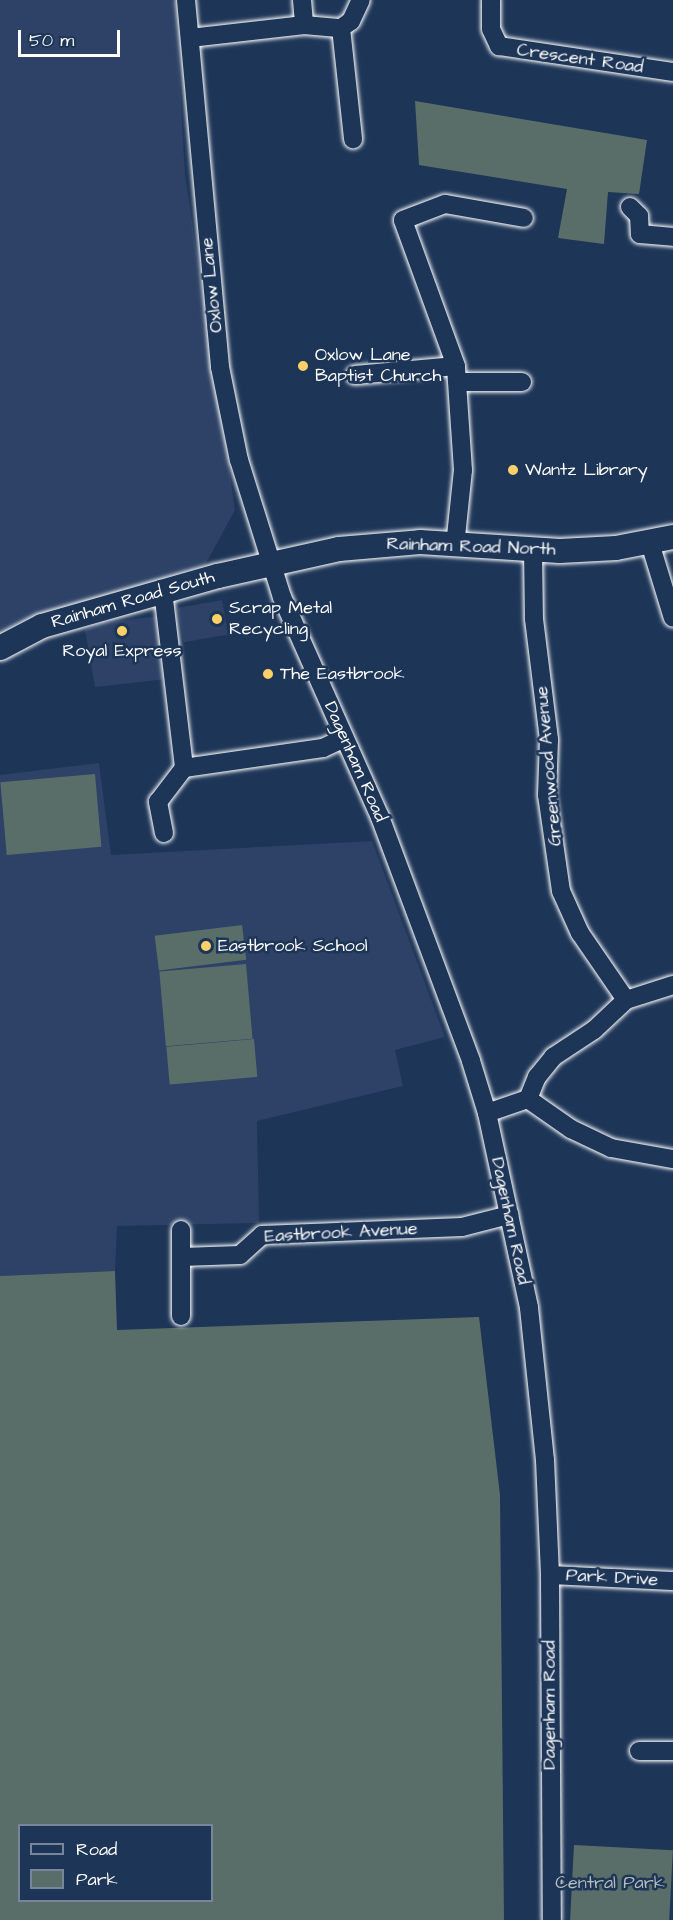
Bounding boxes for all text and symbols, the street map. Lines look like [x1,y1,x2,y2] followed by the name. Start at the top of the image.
[21,18,123,56] scale bar
[29,28,74,53] text: 50 m
[515,39,645,79] street label: Crescent Road
[196,236,228,334] street label: Oxlow Lane
[315,345,442,388] place label: Oxlow Lane Baptist Church
[296,359,310,373] marker: Oxlow Lane Baptist Church
[525,459,648,481] place label: Wantz Library
[506,463,520,477] marker: Wantz Library
[386,533,556,561] street label: Rainham Road North
[49,566,217,634] street label: Rainham Road South
[229,598,332,640] place label: Scrap Metal Recycling
[210,612,224,626] marker: Scrap Metal Recycling
[115,624,129,638] marker: Royal Express
[63,640,181,662] place label: Royal Express
[280,663,405,685] place label: The Eastbrook
[261,667,275,681] marker: The Eastbrook
[531,685,567,847] street label: Greenwood Avenue
[319,698,391,826] street label: Dagenham Road
[218,935,368,957] place label: Eastbrook School
[199,939,213,953] marker: Eastbrook School
[486,1155,534,1287] street label: Dagenham Road
[264,1218,418,1248] street label: Eastbrook Avenue
[565,1565,659,1591] street label: Park Drive
[539,1640,561,1770] street label: Dagenham Road
[18,1824,213,1902] legend
[76,1837,117,1862] text: Road
[76,1867,118,1892] text: Park
[555,1872,665,1894] park label: Central Park

